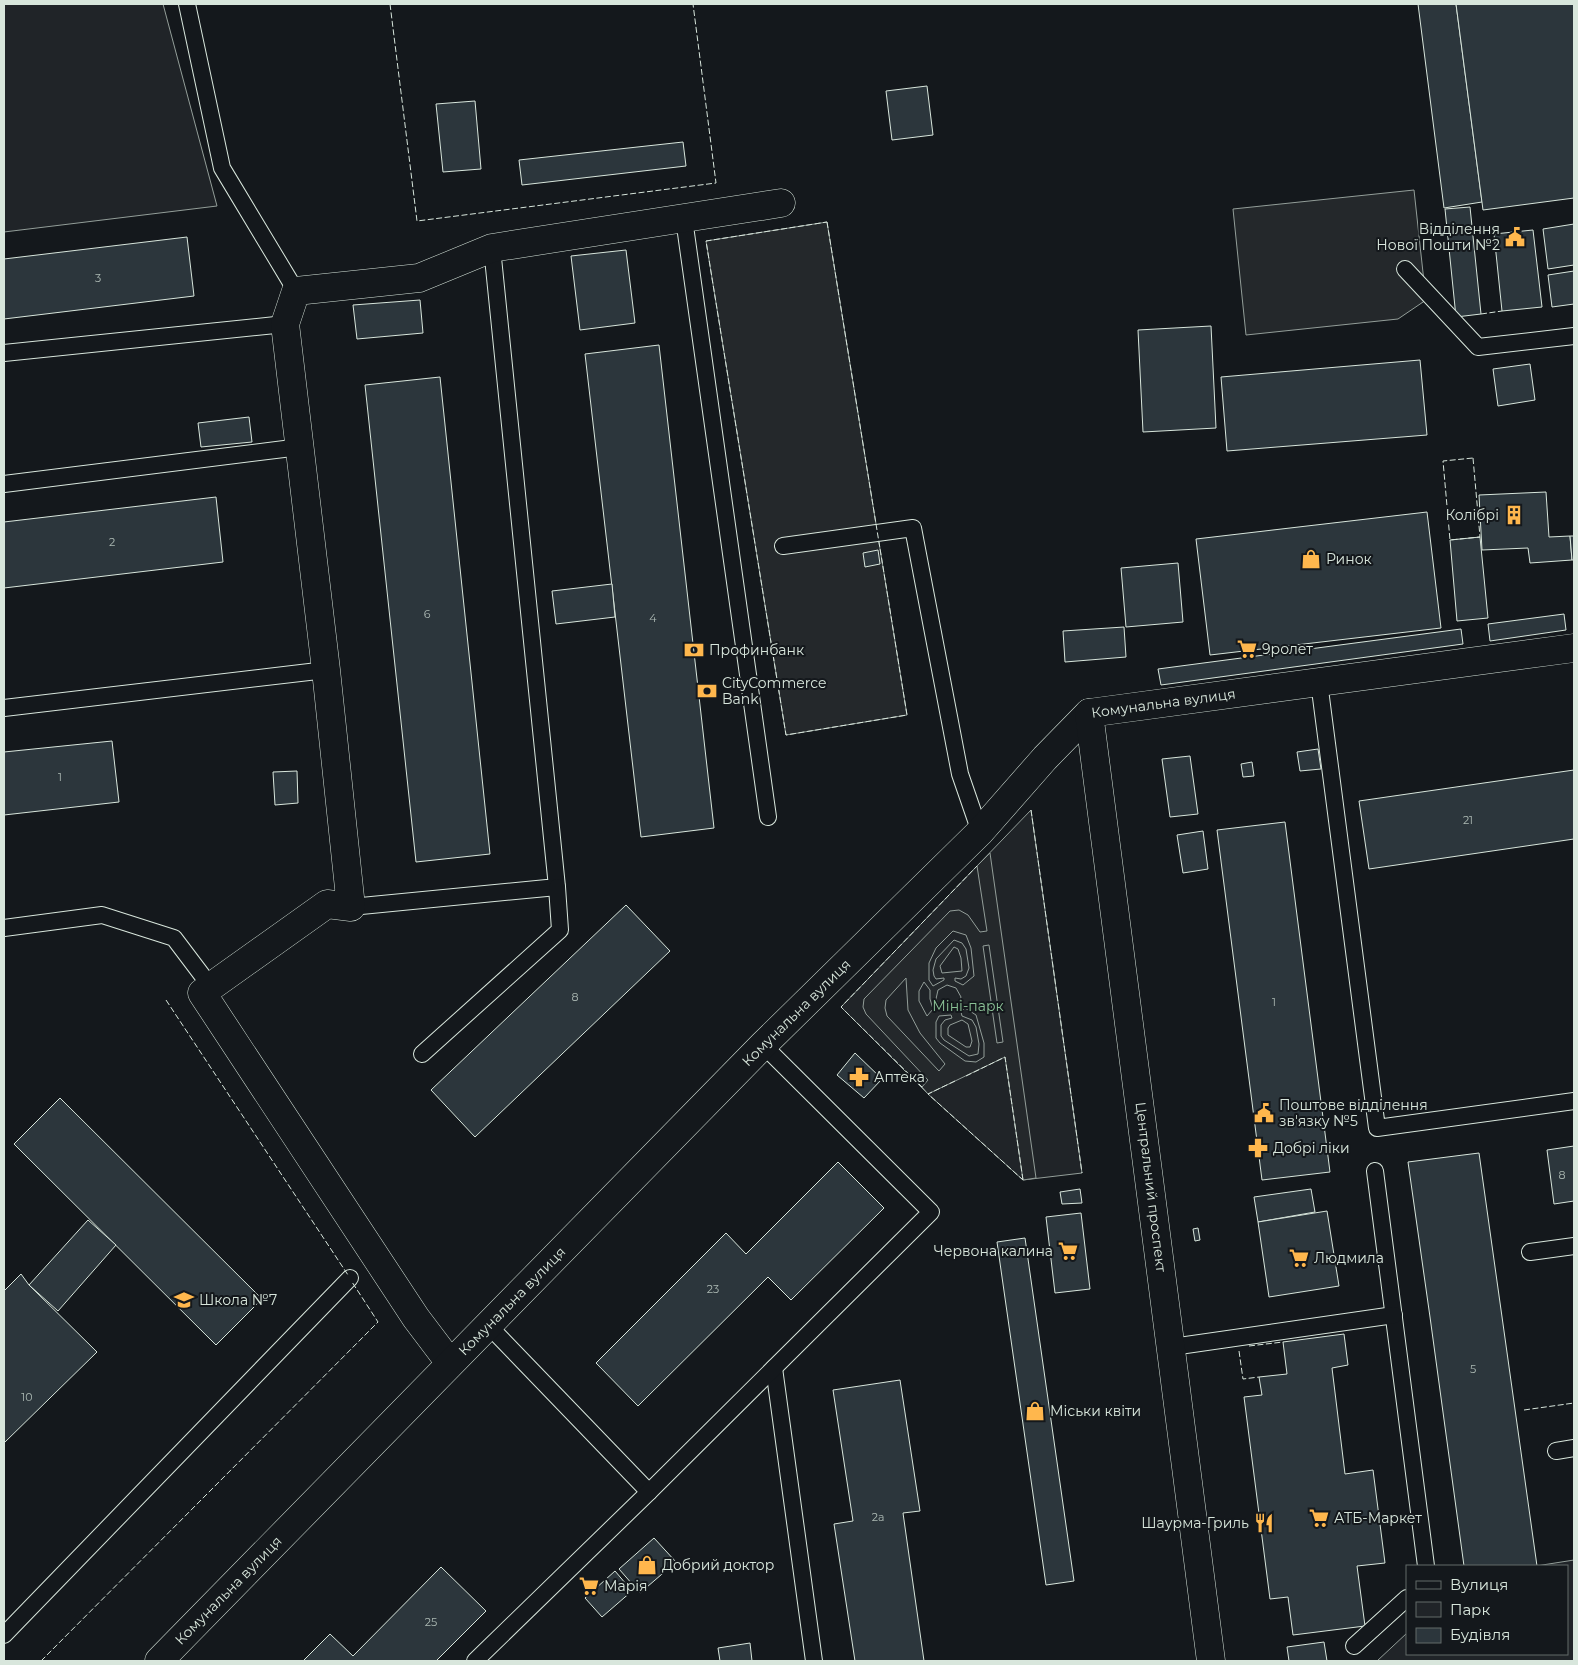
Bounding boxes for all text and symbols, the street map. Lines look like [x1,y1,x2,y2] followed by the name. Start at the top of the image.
[1376,220,1500,254] place label: Відділення Нової Пошти №2
[1504,226,1526,248] public building icon: Відділення Нової Пошти №2
[95,271,101,285] house number: 3
[1503,504,1525,526] building icon: Колібрі
[1445,506,1499,524] place label: Колібрі
[109,535,115,549] house number: 2
[1300,548,1322,570] shop icon: Ринок
[1326,550,1372,568] place label: Ринок
[424,607,431,621] house number: 6
[649,611,657,625] house number: 4
[1236,638,1258,660] supermarket icon: 9ролет
[683,639,705,661] bank icon: Профинбанк
[1262,640,1313,658] place label: 9ролет
[709,641,804,659] place label: Профинбанк
[722,674,826,708] place label: CityCommerce Bank
[696,680,718,702] bank icon: CityCommerce Bank
[1090,684,1237,722] street label: Комунальна вулиця
[58,770,62,784] house number: 1
[1463,813,1473,827] house number: 21
[738,955,854,1070] street label: Комунальна вулиця
[571,990,579,1004] house number: 8
[1272,995,1276,1009] house number: 1
[932,997,1004,1015] park label: Міні-парк
[848,1066,870,1088] pharmacy icon: Аптека
[874,1068,925,1086] place label: Аптека
[1279,1096,1428,1130] place label: Поштове відділення зв'язку №5
[1132,1101,1170,1274] street label: Центральний проспект
[1253,1102,1275,1124] public building icon: Поштове відділення зв'язку №5
[1247,1137,1269,1159] pharmacy icon: Добрі ліки
[1273,1139,1350,1157] place label: Добрі ліки
[1558,1168,1566,1182] house number: 8
[1057,1240,1079,1262] supermarket icon: Червона калина
[934,1242,1053,1260] place label: Червона калина
[455,1243,569,1359] street label: Комунальна вулиця
[1288,1247,1310,1269] supermarket icon: Людмила
[1314,1249,1384,1267] place label: Людмила
[707,1282,719,1296] house number: 23
[173,1289,195,1311] school or university icon: Школа №7
[199,1291,277,1309] place label: Школа №7
[1470,1362,1476,1376] house number: 5
[21,1390,33,1404] house number: 10
[1024,1400,1046,1422] shop icon: Міськи квіти
[1050,1402,1141,1420] place label: Міськи квіти
[1308,1507,1330,1529] supermarket icon: АТБ-Маркет
[1334,1509,1422,1527] place label: АТБ-Маркет
[872,1510,884,1524] house number: 2а
[1253,1512,1275,1534] restaurant icon: Шаурма-Гриль
[1141,1514,1249,1532] place label: Шаурма-Гриль
[171,1532,286,1649] street label: Комунальна вулиця
[636,1554,658,1576] shop icon: Добрий доктор
[662,1556,774,1574] place label: Добрий доктор
[1406,1565,1568,1655] legend
[578,1575,600,1597] supermarket icon: Марія
[1450,1575,1508,1594] text: Вулиця
[604,1577,648,1595] place label: Марія
[1450,1600,1490,1619] text: Парк
[425,1615,437,1629] house number: 25
[1450,1625,1510,1644] text: Будівля

